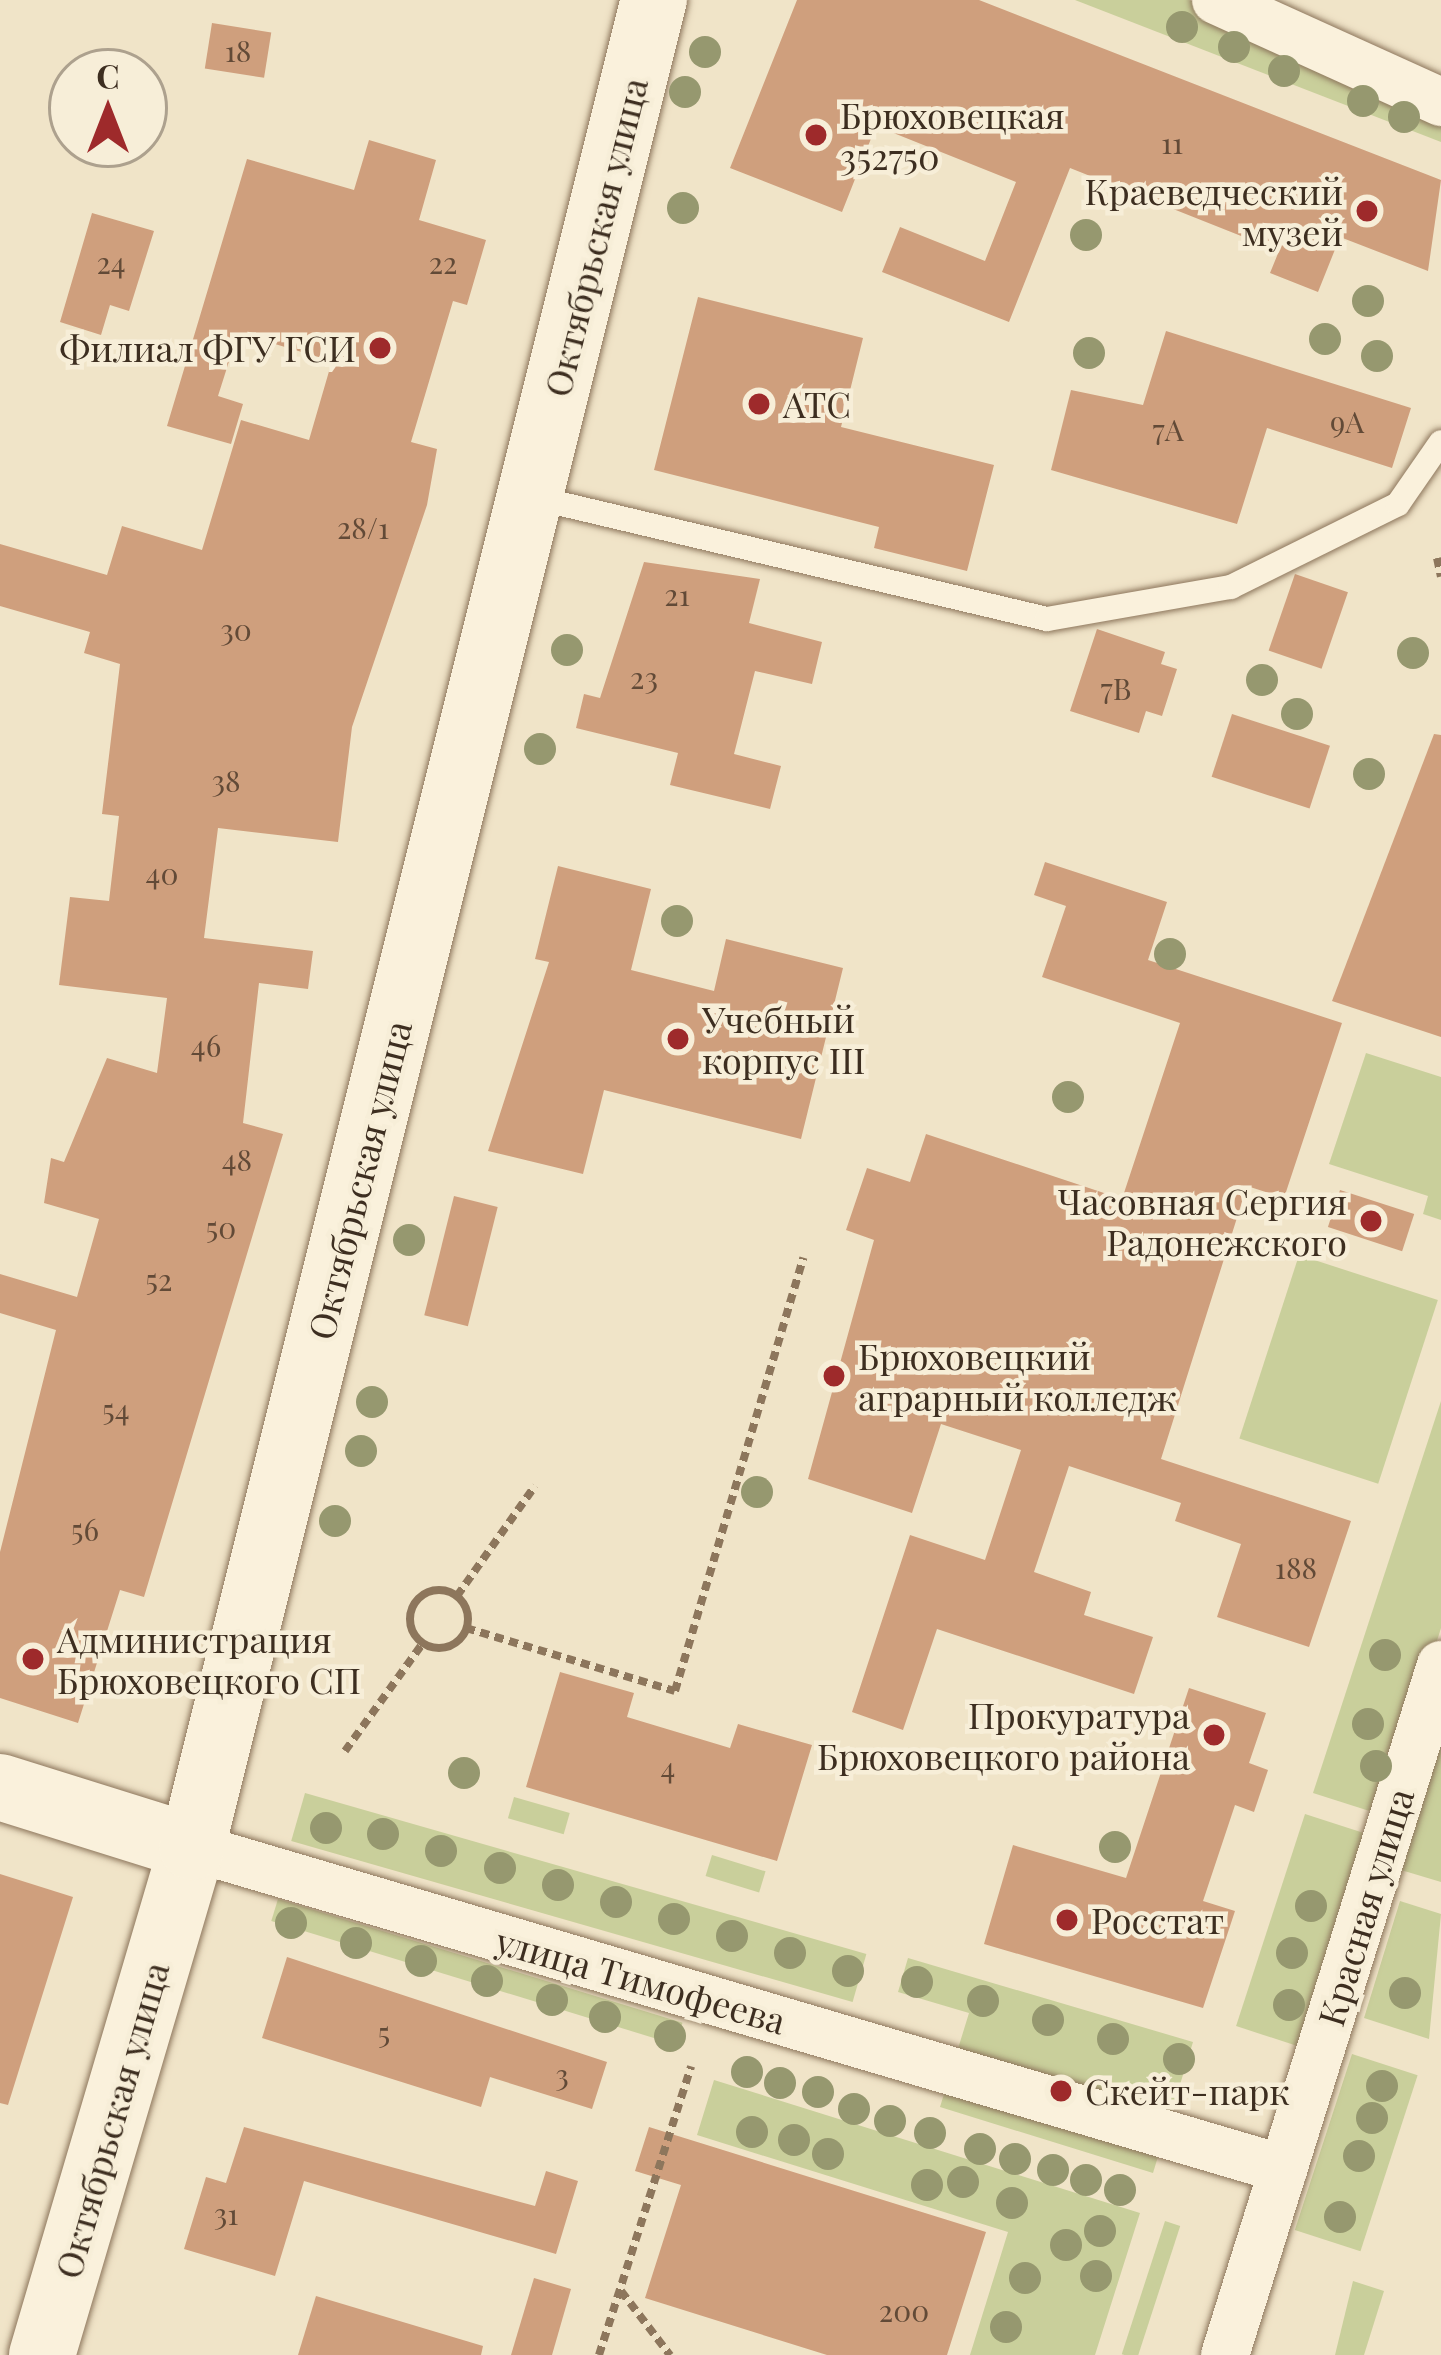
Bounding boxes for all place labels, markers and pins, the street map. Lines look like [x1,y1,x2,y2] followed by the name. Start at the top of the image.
[840,92,1065,177] place label: Брюховецкая 352750
[803,122,829,148] marker: Брюховецкая 352750
[1085,168,1343,253] place label: Краеведческий музей
[1354,198,1380,224] marker: Краеведческий музей
[60,326,356,370] place label: Филиал ФГУ ГСИ
[367,335,393,361] marker: Филиал ФГУ ГСИ
[783,382,851,426] place label: АТС
[746,391,772,417] marker: АТС
[702,996,865,1081] place label: Учебный корпус III
[665,1026,691,1052] marker: Учебный корпус III
[1057,1178,1347,1263] place label: Часовная Сергия Радонежского
[1358,1208,1384,1234] marker: Часовная Сергия Радонежского
[858,1333,1177,1418] place label: Брюховецкий аграрный колледж
[821,1363,847,1389] marker: Брюховецкий аграрный колледж
[57,1616,361,1701] place label: Администрация Брюховецкого СП
[20,1646,46,1672] marker: Администрация Брюховецкого СП
[817,1692,1190,1777] place label: Прокуратура Брюховецкого района
[1201,1722,1227,1748] marker: Прокуратура Брюховецкого района
[1091,1898,1224,1942] place label: Росстат
[1054,1907,1080,1933] marker: Росстат
[1085,2069,1290,2113] place label: Скейт-парк
[1048,2078,1074,2104] marker: Скейт-парк

